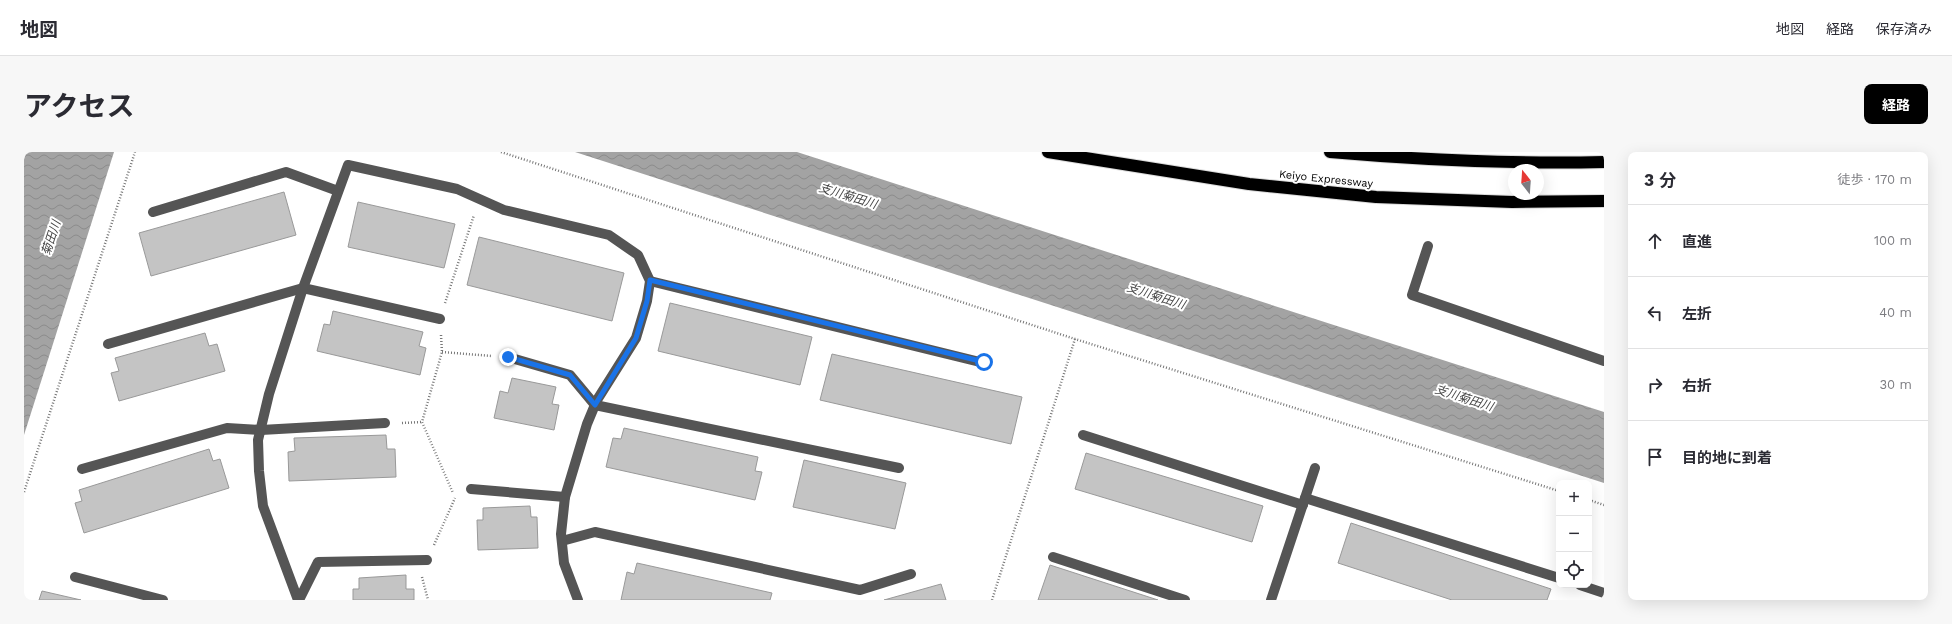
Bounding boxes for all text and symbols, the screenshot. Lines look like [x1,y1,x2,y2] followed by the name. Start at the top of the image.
[20,18,58,41] text: 地図
[1776,21,1804,37] text: 地図
[1826,21,1854,37] text: 経路
[1876,21,1932,37] text: 保存済み
[1864,84,1928,124] button: 経路
[24,90,135,123] text: アクセス
[1508,164,1544,200] north arrow
[1278,168,1374,190] street label: Keiyo Expressway
[1644,170,1676,190] text: 3 分
[1837,172,1912,187] text: 徒歩 · 170 m
[817,181,881,212] water label: 支川菊田川
[39,217,64,257] water label: 菊田川
[1644,230,1666,252] icon: ahead
[1682,233,1712,251] text: 直進
[1874,233,1912,248] text: 100 m
[1125,280,1189,313] water label: 支川菊田川
[1644,302,1666,324] icon: left
[1682,305,1712,323] text: 左折
[1879,305,1912,320] text: 40 m
[499,348,517,366] route end
[975,353,993,371] route start
[1644,374,1666,396] icon: right
[1682,377,1712,395] text: 右折
[1880,377,1912,392] text: 30 m
[1433,382,1497,415] water label: 支川菊田川
[1644,446,1666,468] icon: arrive
[1682,449,1772,467] text: 目的地に到着
[1556,480,1592,588] map controls
[1556,480,1592,516] button: +
[1556,516,1592,552] button: −
[1556,552,1592,588] button: locate

